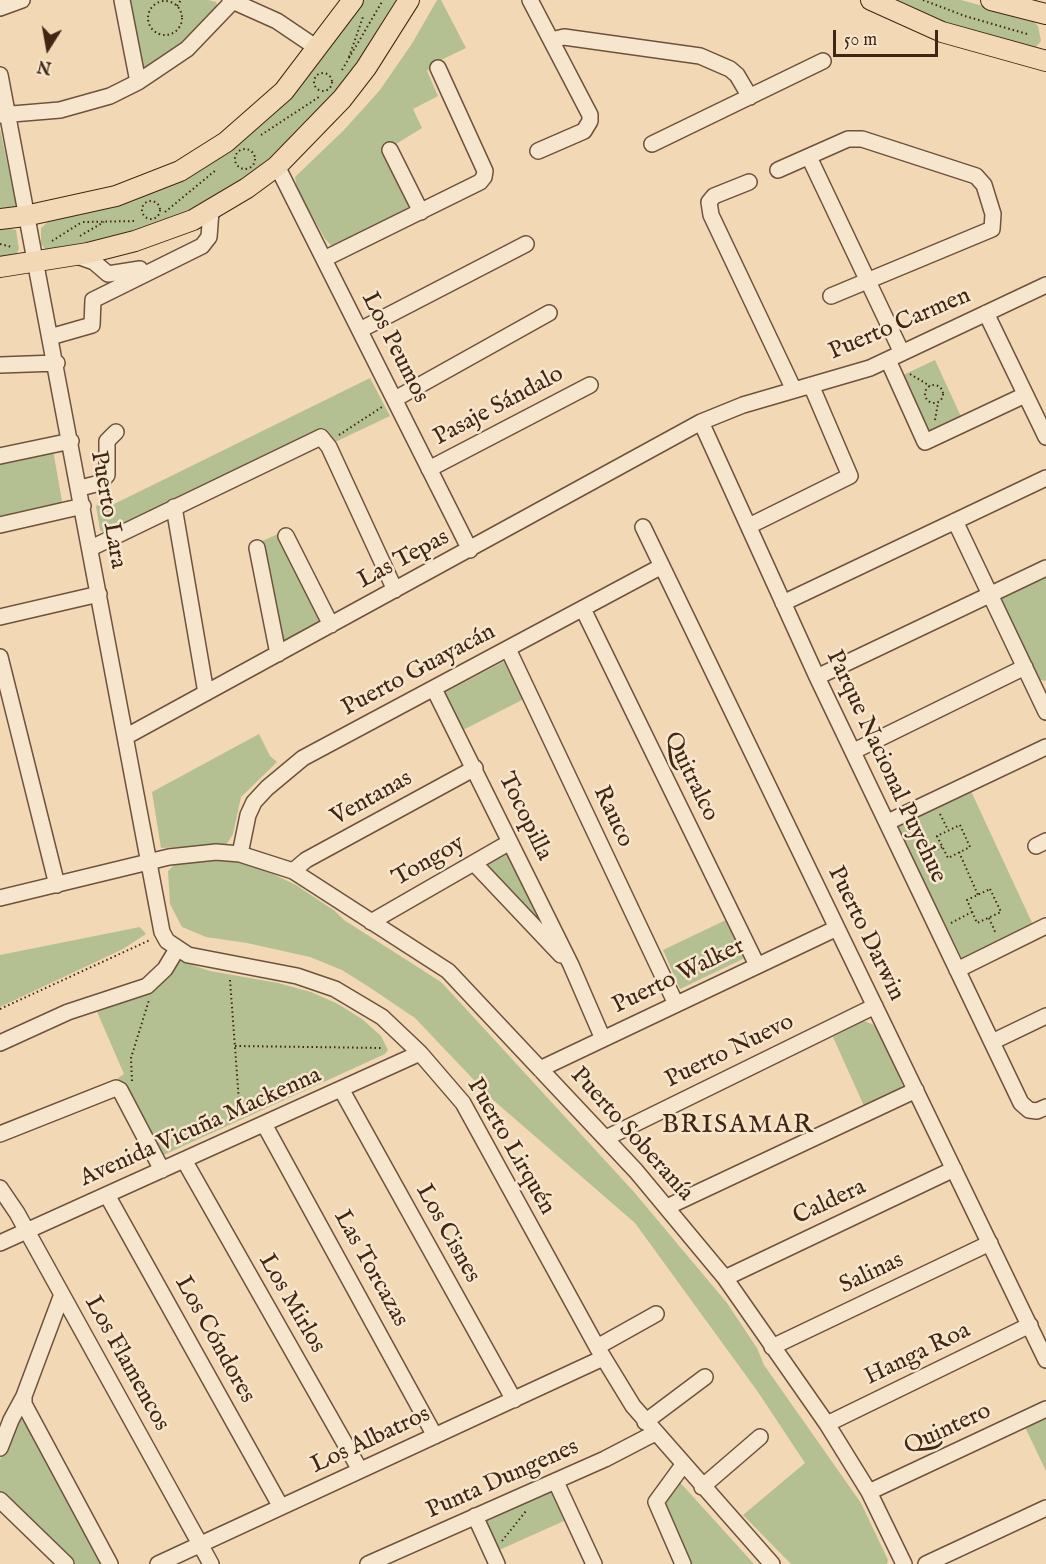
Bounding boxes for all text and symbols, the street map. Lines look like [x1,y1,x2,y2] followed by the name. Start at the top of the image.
[18,18,78,78] north arrow
[836,18,941,56] scale bar
[844,29,877,52] text: 50 m
[36,55,53,77] text: N
[825,282,975,368] street label: Puerto Carmen
[354,288,434,408] street label: Los Peumos
[429,361,569,453] street label: Pasaje Sándalo
[82,449,132,571] street label: Puerto Lara
[353,524,455,596] street label: Las Tepas
[337,618,501,724] street label: Puerto Guayacán
[818,646,952,888] street label: Parque Nacional Puyehue
[656,728,724,826] street label: Quitralco
[326,765,418,833] street label: Ventanas
[490,768,558,866] street label: Tocopilla
[585,782,639,852] street label: Rauco
[388,830,470,894] street label: Tongoy
[820,862,910,1006] street label: Puerto Darwin
[608,933,750,1021] street label: Puerto Walker
[661,1008,799,1096] street label: Puerto Nuevo
[76,1062,326,1194] street label: Avenida Vicuña Mackenna
[563,1062,699,1208] street label: Puerto Soberanía
[459,1074,561,1220] street label: Puerto Lirquén
[662,1111,814,1143] district label: BRISAMAR
[789,1174,871,1232] street label: Caldera
[408,1180,486,1288] street label: Los Cisnes
[326,1206,414,1332] street label: Las Torcazas
[835,1247,909,1301] street label: Salinas
[251,1249,331,1359] street label: Los Mirlos
[167,1272,261,1408] street label: Los Cóndores
[77,1291,175,1437] street label: Los Flamencos
[861,1317,975,1393] street label: Hanga Roa
[900,1397,996,1463] street label: Quintero
[307,1401,435,1481] street label: Los Albatros
[422,1434,584,1526] street label: Punta Dungenes

